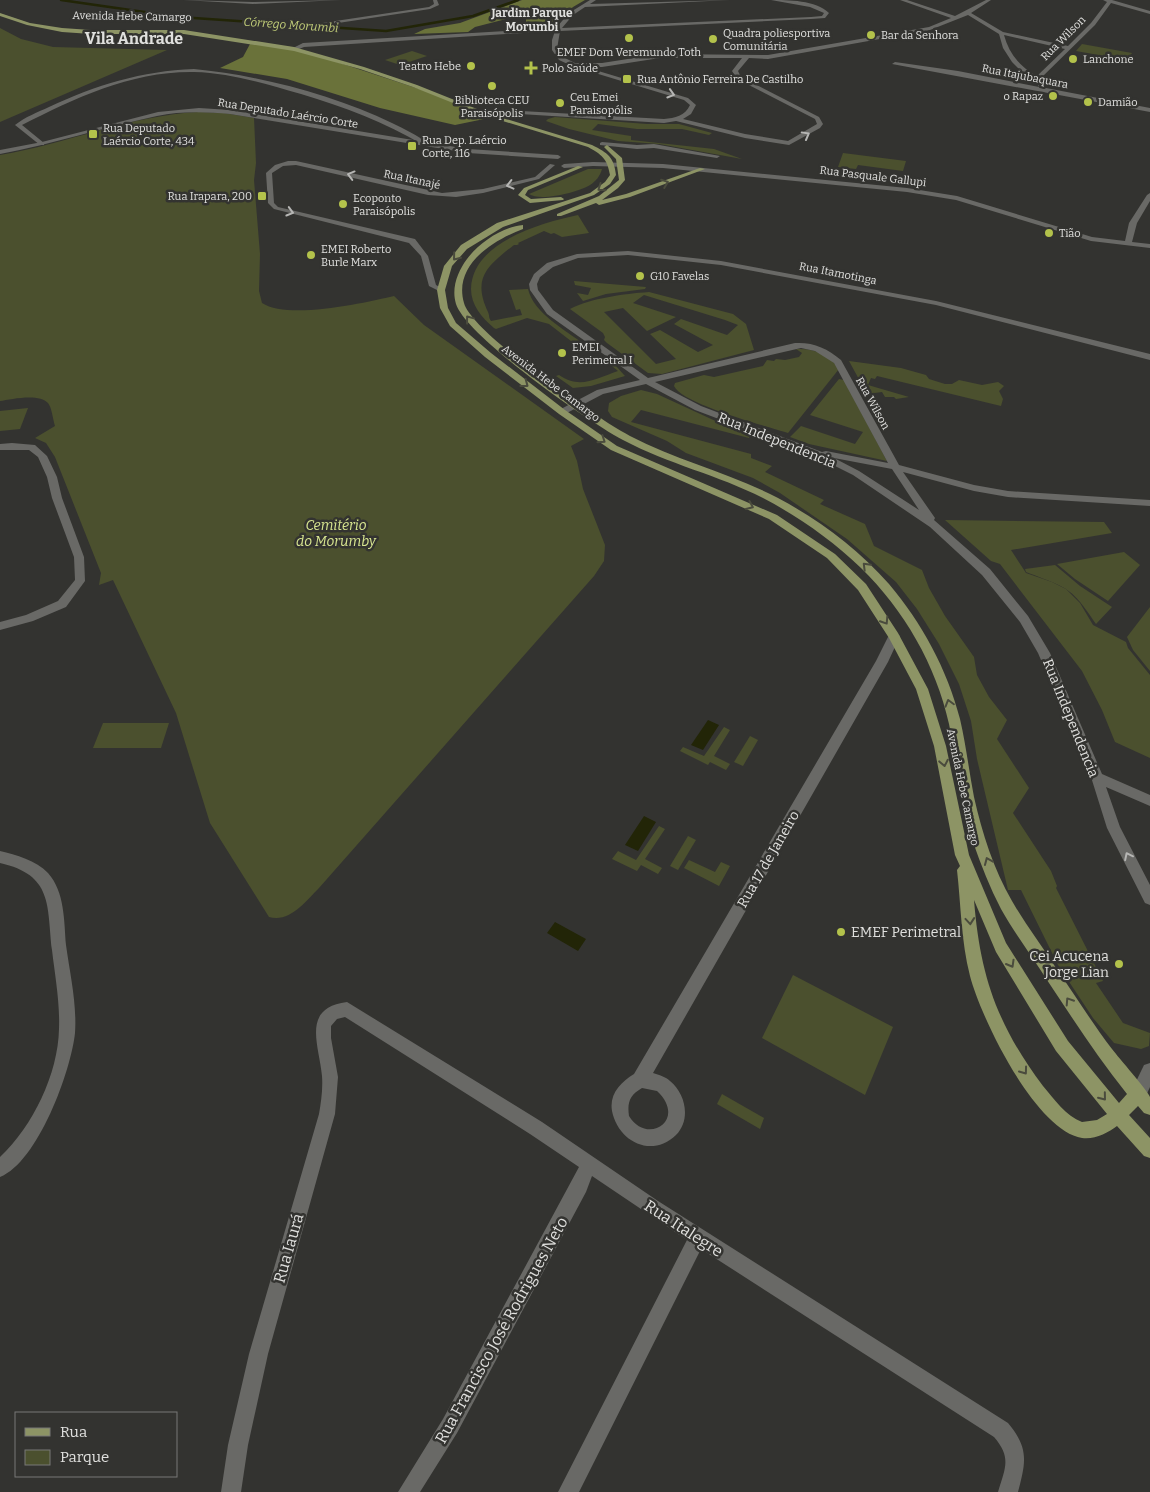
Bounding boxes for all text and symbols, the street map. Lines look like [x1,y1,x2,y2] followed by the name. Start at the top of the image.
[490,6,573,34] district label: Jardim Parque Morumbi
[72,9,192,24] street label: Avenida Hebe Camargo
[1038,13,1088,63] street label: Rua Wilson
[243,15,340,35] water label: Córrego Morumbi
[723,27,830,53] place label: Quadra poliesportiva Comunitária
[85,29,183,48] district label: Vila Andrade
[865,29,877,41] marker: Bar da Senhora
[881,29,959,42] place label: Bar da Senhora
[623,32,635,44] marker: EMEF Dom Veremundo Toth
[707,33,719,45] marker: Quadra poliesportiva Comunitária
[557,46,701,59] place label: EMEF Dom Veremundo Toth
[1067,53,1079,65] marker: Lanchone
[1083,53,1134,66] place label: Lanchone
[399,60,461,73] place label: Teatro Hebe
[465,60,477,72] marker: Teatro Hebe
[524,61,538,75] marker: Polo Saúde
[542,62,598,75] place label: Polo Saúde
[981,62,1069,91] street label: Rua Itajubaquara
[621,73,633,85] marker: Rua Antônio Ferreira De Castilho
[637,73,803,86] place label: Rua Antônio Ferreira De Castilho
[486,80,498,92] marker: Biblioteca CEU Paraisópolis
[666,89,675,99] one-way arrow
[1004,90,1043,103] place label: o Rapaz
[1047,90,1059,102] marker: o Rapaz
[570,91,632,117] place label: Ceu Emei Paraisopólis
[455,94,529,120] place label: Biblioteca CEU Paraisópolis
[217,96,359,131] street label: Rua Deputado Laércio Corte
[1082,96,1094,108] marker: Damião
[1098,96,1138,109] place label: Damião
[554,97,566,109] marker: Ceu Emei Paraisopólis
[103,122,195,148] place label: Rua Deputado Laércio Corte, 434
[87,128,99,140] marker: Rua Deputado Laércio Corte, 434
[800,131,809,141] one-way arrow
[422,134,507,160] place label: Rua Dep. Laércio Corte, 116
[406,140,418,152] marker: Rua Dep. Laércio Corte, 116
[819,164,928,190] street label: Rua Pasquale Gallupi
[382,167,442,192] street label: Rua Itanajé
[346,170,355,181] one-way arrow
[660,178,669,189] one-way arrow
[506,179,514,189] one-way arrow
[598,183,607,191] one-way arrow
[168,190,252,203] place label: Rua Irapara, 200
[256,190,268,202] marker: Rua Irapara, 200
[353,192,415,218] place label: Ecoponto Paraisópolis
[337,198,349,210] marker: Ecoponto Paraisópolis
[285,206,294,216] one-way arrow
[1043,227,1055,239] marker: Tião
[1059,227,1081,240] place label: Tião
[321,243,391,269] place label: EMEI Roberto Burle Marx
[305,249,317,261] marker: EMEI Roberto Burle Marx
[452,251,461,260] one-way arrow
[798,260,878,287] street label: Rua Itamotinga
[634,270,646,282] marker: G10 Favelas
[650,270,709,283] place label: G10 Favelas
[466,316,474,325] one-way arrow
[572,341,633,367] place label: EMEI Perimetral I
[499,342,602,424] street label: Avenida Hebe Camargo
[556,347,568,359] marker: EMEI Perimetral I
[853,375,892,432] street label: Rua Wilson
[519,378,528,386] one-way arrow
[715,409,839,472] street label: Rua Independencia
[597,434,606,443] one-way arrow
[745,500,754,511] one-way arrow
[296,517,377,550] park label: Cemitério do Morumby
[863,563,872,572] one-way arrow
[878,616,888,625] one-way arrow
[1039,656,1102,780] street label: Rua Independencia
[945,700,955,708] one-way arrow
[944,727,981,847] street label: Avenida Hebe Camargo
[938,758,948,767] one-way arrow
[734,808,803,911] street label: Rua 17 de Janeiro
[1124,852,1134,861] one-way arrow
[984,857,994,866] one-way arrow
[964,917,975,925] one-way arrow
[851,924,961,941] place label: EMEF Perimetral
[835,926,847,938] marker: EMEF Perimetral
[1029,948,1109,981] place label: Cei Acucena Jorge Lian
[1004,958,1014,967] one-way arrow
[1113,958,1125,970] marker: Cei Acucena Jorge Lian
[1066,998,1075,1007] one-way arrow
[1018,1066,1028,1075] one-way arrow
[1098,1091,1106,1100] one-way arrow
[641,1196,727,1261] street label: Rua Italegre
[269,1211,308,1285] street label: Rua Iaurá
[431,1214,572,1447] street label: Rua Francisco José Rodrigues Neto
[15,1412,178,1477] legend
[60,1423,87,1441] text: Rua
[60,1448,109,1466] text: Parque

